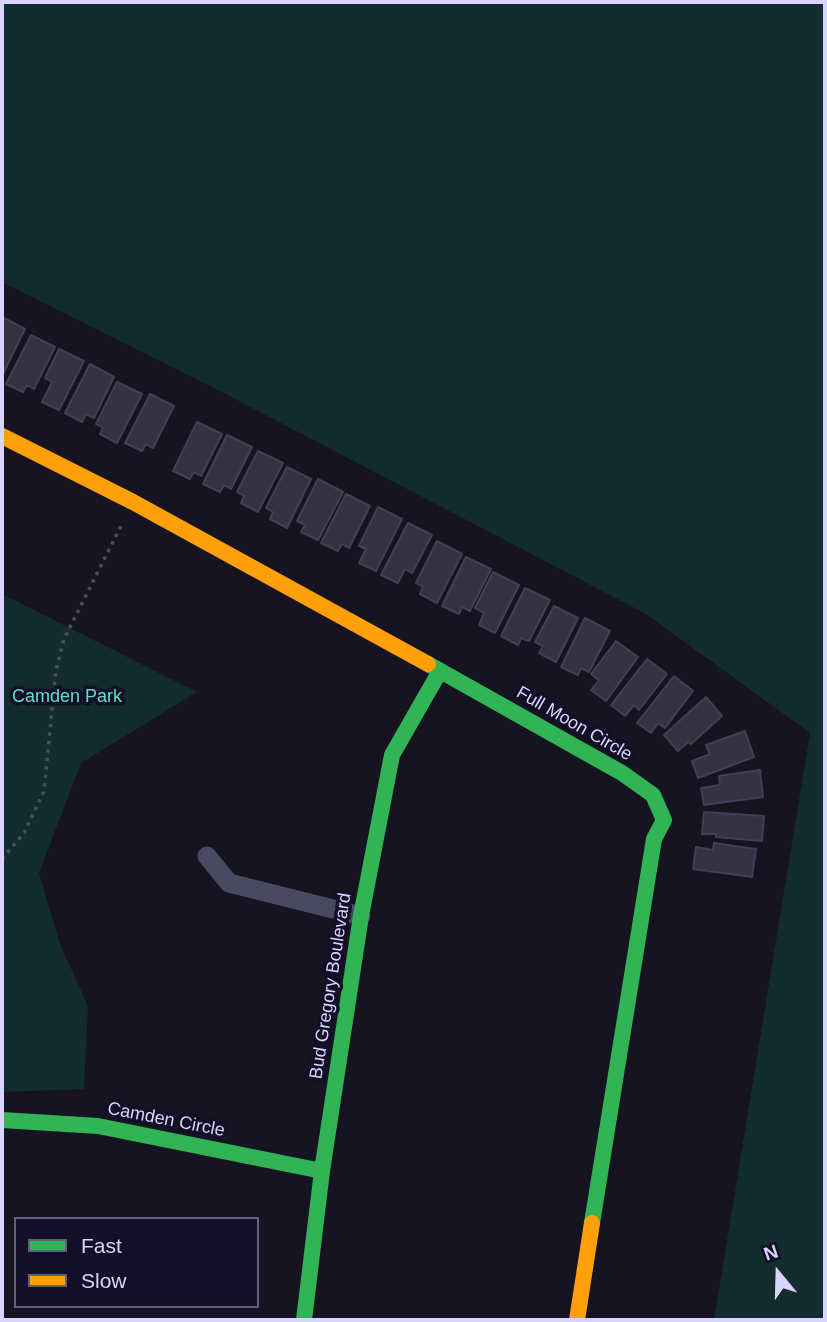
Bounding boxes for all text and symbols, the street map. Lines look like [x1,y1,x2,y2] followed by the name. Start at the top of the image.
[512,682,636,766] street label: Full Moon Circle
[12,686,122,708] park label: Camden Park
[306,891,356,1081] street label: Bud Gregory Boulevard
[106,1098,226,1142] street label: Camden Circle
[14,1217,259,1308] legend
[81,1234,122,1257] text: Fast
[743,1238,813,1308] north arrow
[761,1241,781,1265] text: N
[81,1269,127,1292] text: Slow

